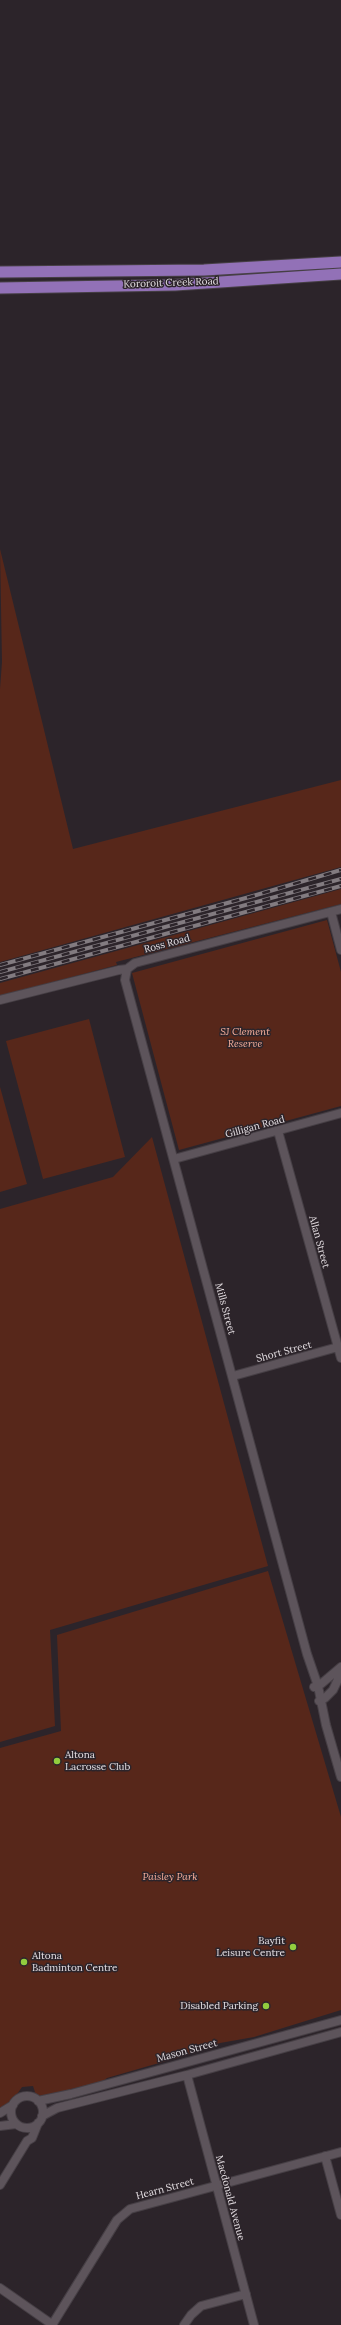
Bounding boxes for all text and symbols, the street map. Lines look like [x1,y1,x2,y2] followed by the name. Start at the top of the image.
[123,275,219,291] street label: Kororoit Creek Road
[143,932,191,956] street label: Ross Road
[220,1026,270,1050] park label: SJ Clement Reserve
[224,1113,286,1141] street label: Gilligan Road
[306,1214,332,1270] street label: Allan Street
[212,1282,238,1336] street label: Mills Street
[255,1339,313,1365] street label: Short Street
[65,1749,130,1772] place label: Altona Lacrosse Club
[52,1756,62,1766] marker: Altona Lacrosse Club
[142,1871,198,1883] park label: Paisley Park
[216,1935,285,1958] place label: Bayfit Leisure Centre
[288,1942,298,1952] marker: Bayfit Leisure Centre
[32,1950,117,1974] place label: Altona Badminton Centre
[19,1957,29,1967] marker: Altona Badminton Centre
[180,2000,258,2012] place label: Disabled Parking
[261,2001,271,2011] marker: Disabled Parking
[156,2037,218,2065] street label: Mason Street
[213,2154,247,2242] street label: Macdonald Avenue
[135,2176,195,2202] street label: Hearn Street

